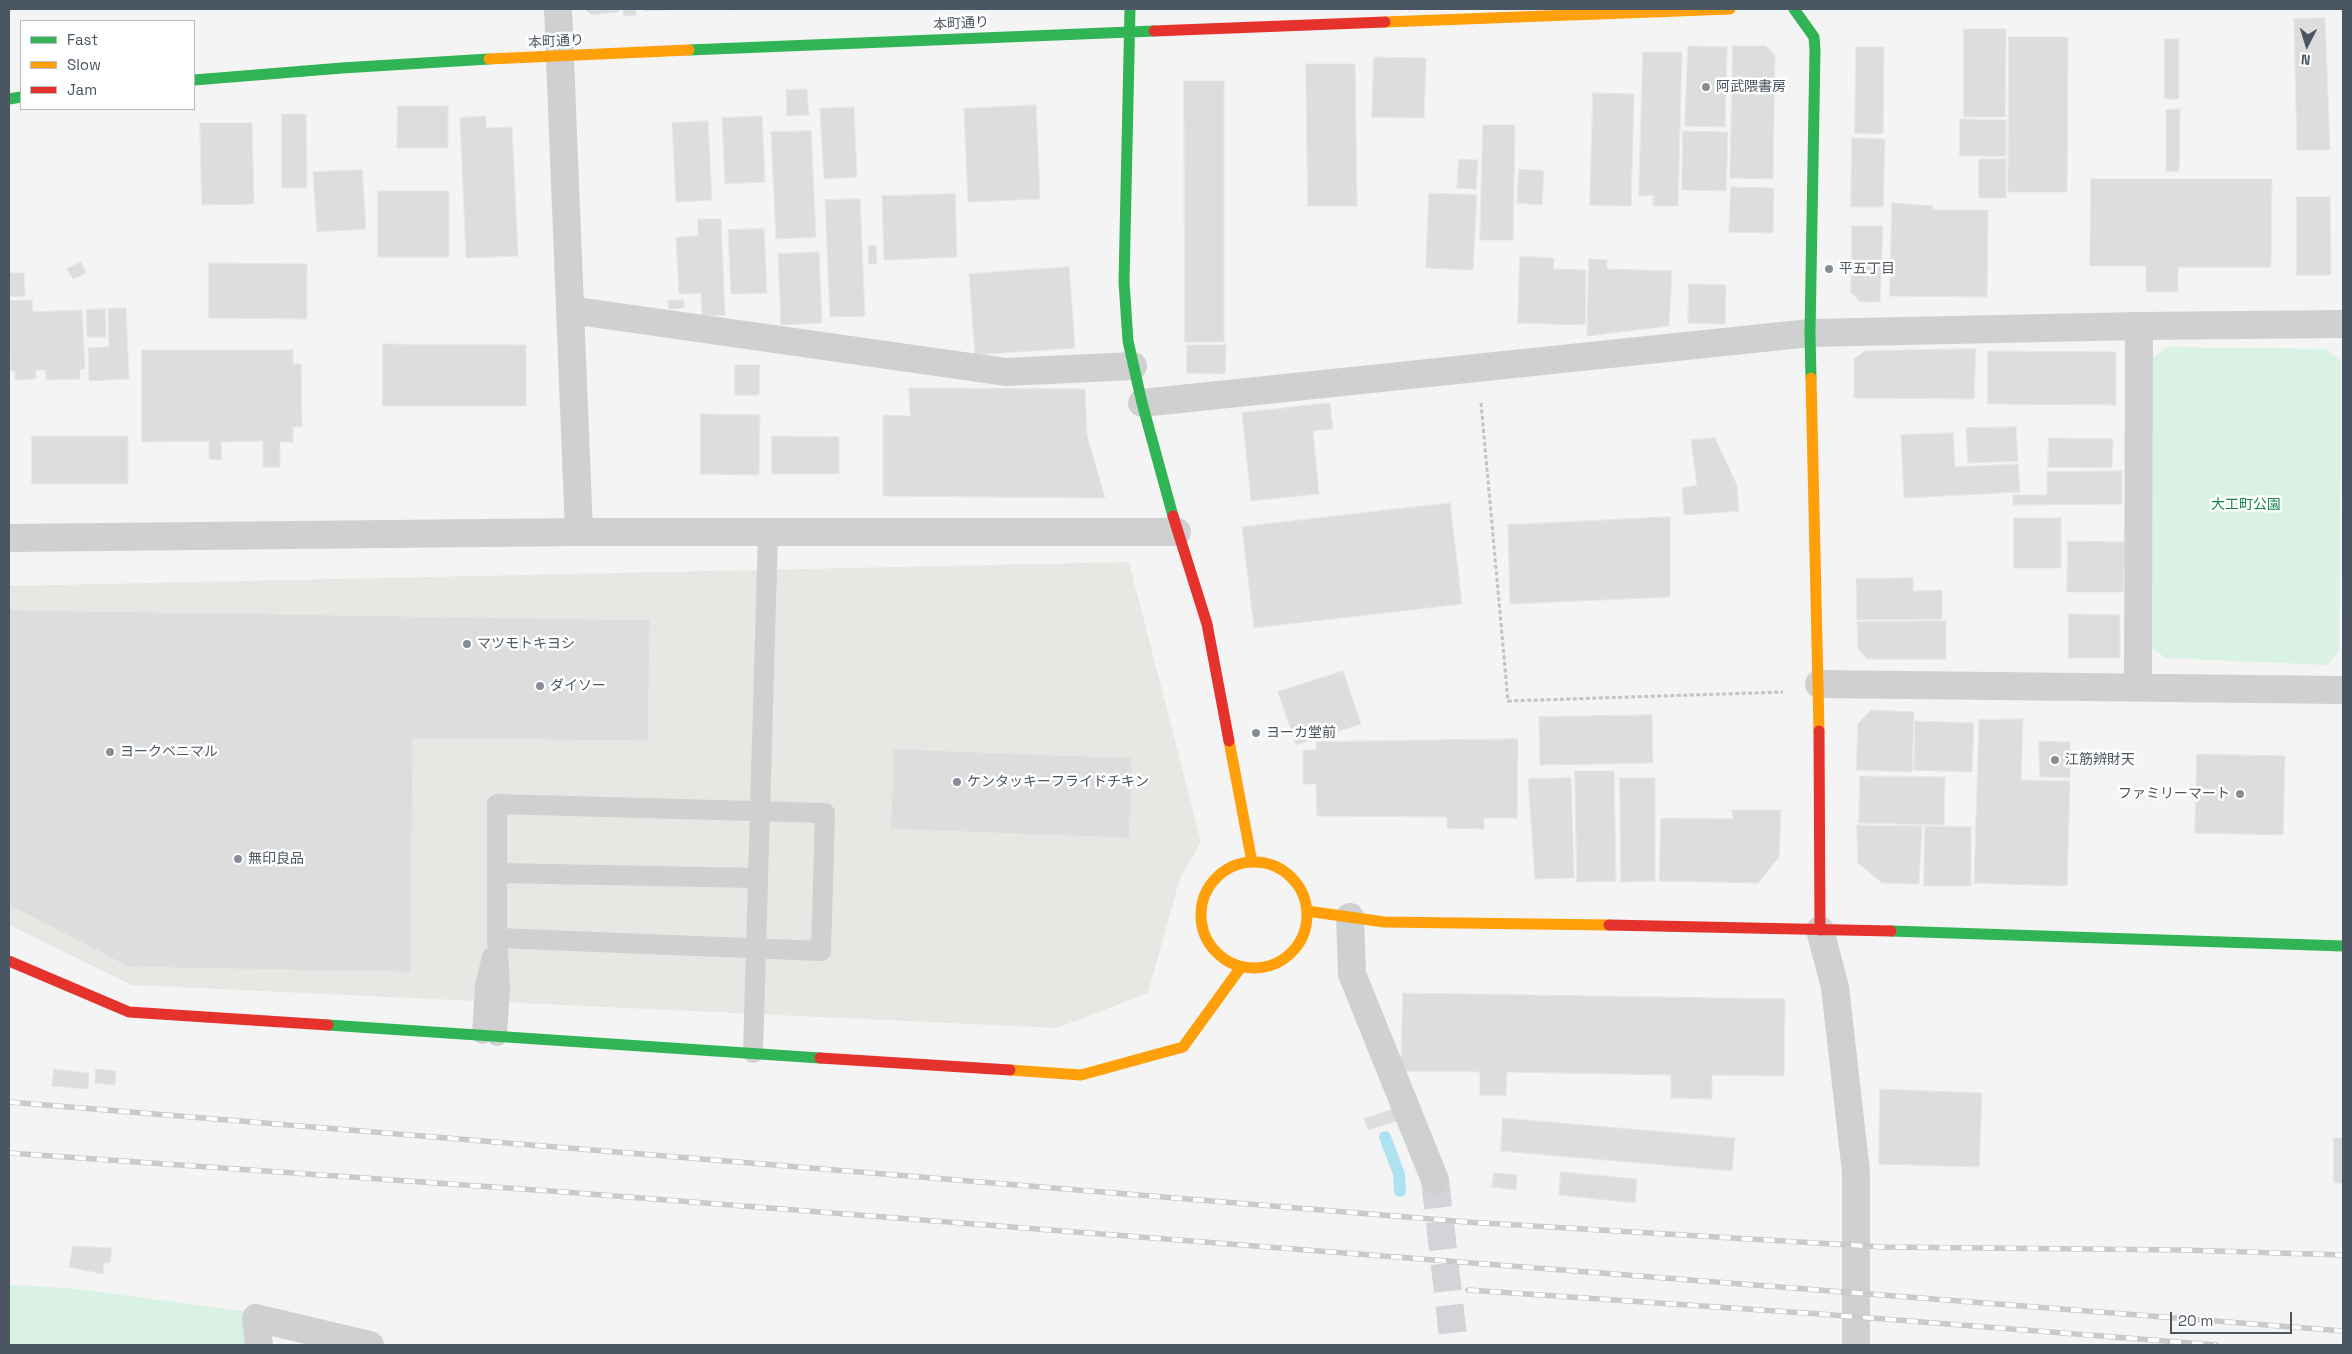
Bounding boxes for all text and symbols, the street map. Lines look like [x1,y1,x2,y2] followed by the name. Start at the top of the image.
[933,14,989,34] street label: 本町通り
[20,20,195,110] legend
[2282,20,2332,70] north arrow
[67,30,98,49] text: Fast
[528,32,584,52] street label: 本町通り
[2300,51,2311,69] text: N
[67,55,101,74] text: Slow
[1716,79,1786,95] place label: 阿武隈書房
[67,80,97,99] text: Jam
[1700,81,1712,93] marker: 阿武隈書房
[1839,261,1895,277] place label: 平五丁目
[1823,263,1835,275] marker: 平五丁目
[2211,497,2281,513] park label: 大工町公園
[477,636,575,652] place label: マツモトキヨシ
[461,638,473,650] marker: マツモトキヨシ
[550,678,606,694] place label: ダイソー
[534,680,546,692] marker: ダイソー
[1266,725,1336,741] place label: ヨーカ堂前
[1250,727,1262,739] marker: ヨーカ堂前
[120,744,218,760] place label: ヨークベニマル
[104,746,116,758] marker: ヨークベニマル
[2065,752,2135,768] place label: 江筋辨財天
[2049,754,2061,766] marker: 江筋辨財天
[967,774,1149,790] place label: ケンタッキーフライドチキン
[951,776,963,788] marker: ケンタッキーフライドチキン
[2118,786,2230,802] place label: ファミリーマート
[2234,788,2246,800] marker: ファミリーマート
[248,851,304,867] place label: 無印良品
[232,853,244,865] marker: 無印良品
[2172,1302,2294,1334] scale bar
[2178,1311,2213,1330] text: 20 m

